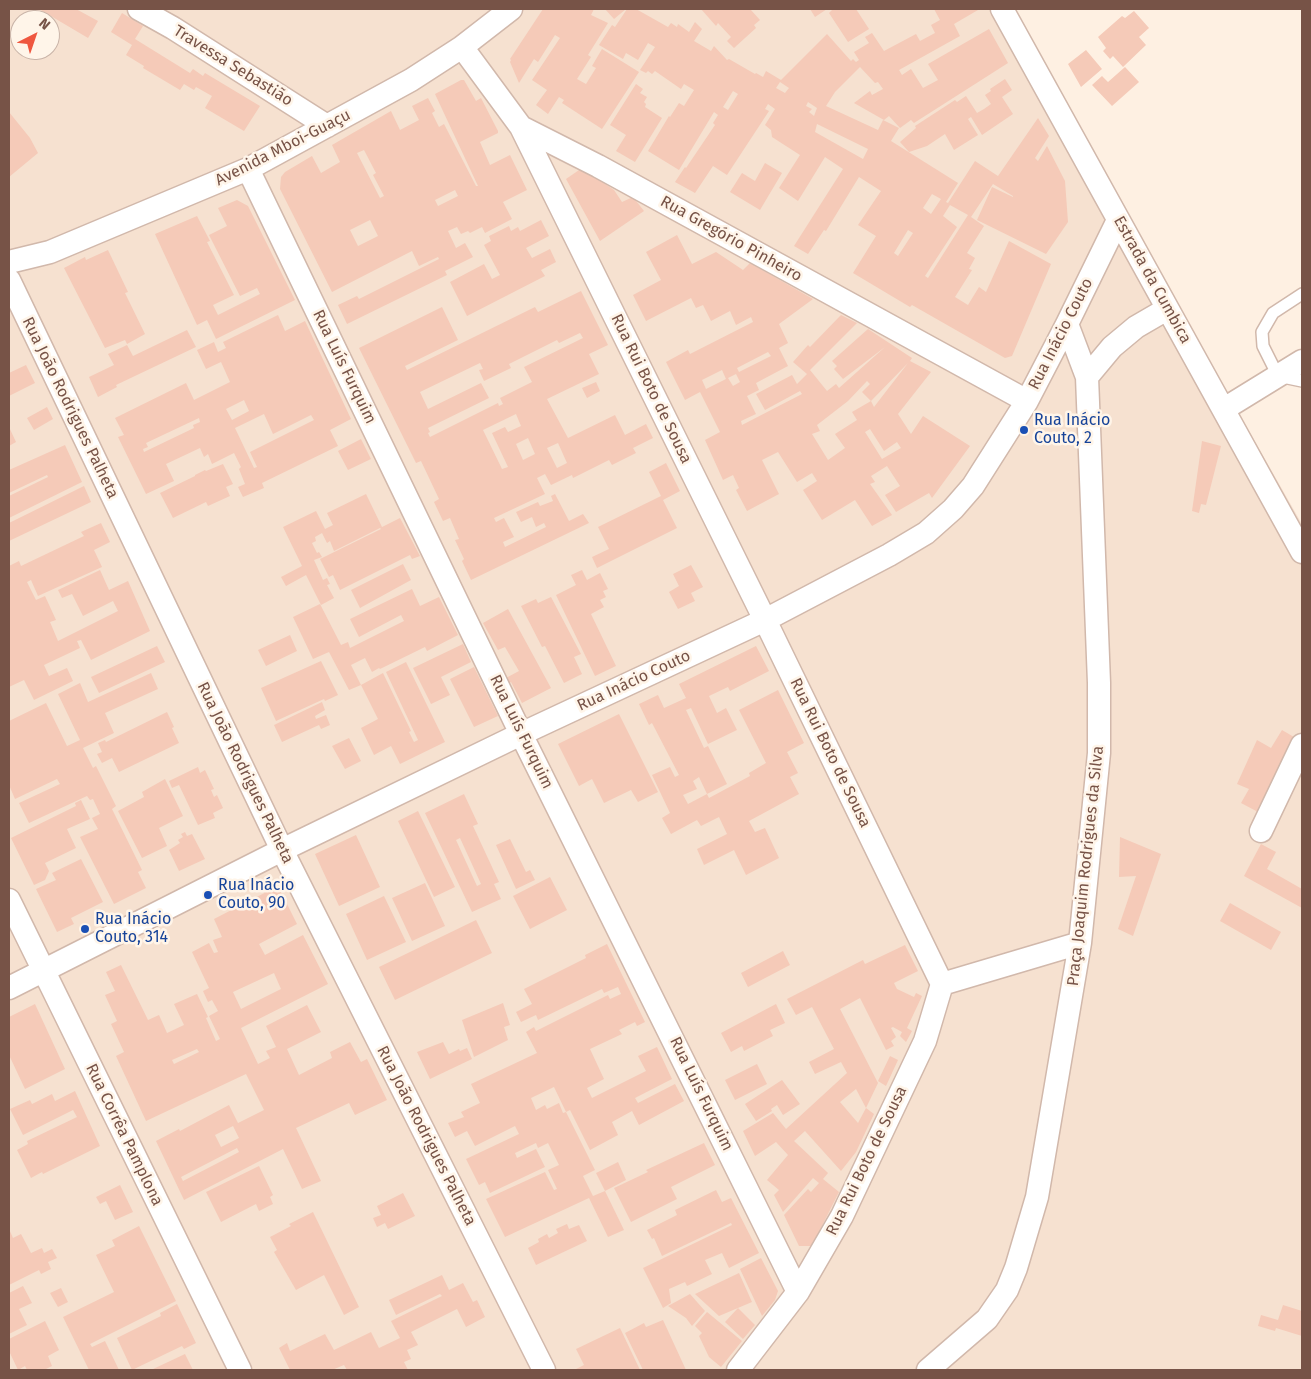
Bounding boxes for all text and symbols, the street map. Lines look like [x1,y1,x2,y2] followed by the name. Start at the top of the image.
[10,10,60,60] north arrow
[35,15,54,34] text: N
[170,22,296,110] street label: Travessa Sebastião
[212,106,354,190] street label: Avenida Mboi-Guaçu
[657,192,805,286] street label: Rua Gregório Pinheiro
[1109,213,1195,347] street label: Estrada da Cumbica
[1025,275,1097,393] street label: Rua Inácio Couto
[308,307,380,427] street label: Rua Luís Furquim
[606,311,696,467] street label: Rua Rui Boto de Sousa
[18,314,122,502] street label: Rua João Rodrigues Palheta
[1034,411,1110,449] place label: Rua Inácio Couto, 2
[1018,424,1030,436] marker: Rua Inácio Couto, 2
[574,646,694,716] street label: Rua Inácio Couto
[485,672,557,792] street label: Rua Luís Furquim
[785,675,875,831] street label: Rua Rui Boto de Sousa
[193,679,297,867] street label: Rua João Rodrigues Palheta
[1064,745,1108,987] street label: Praça Joaquim Rodrigues da Silva
[218,876,294,914] place label: Rua Inácio Couto, 90
[202,889,214,901] marker: Rua Inácio Couto, 90
[95,910,171,948] place label: Rua Inácio Couto, 314
[79,923,91,935] marker: Rua Inácio Couto, 314
[665,1034,737,1154] street label: Rua Luís Furquim
[372,1043,480,1229] street label: Rua João Rodrigues Palheta
[81,1061,167,1209] street label: Rua Corrêa Pamplona
[822,1083,912,1239] street label: Rua Rui Boto de Sousa

